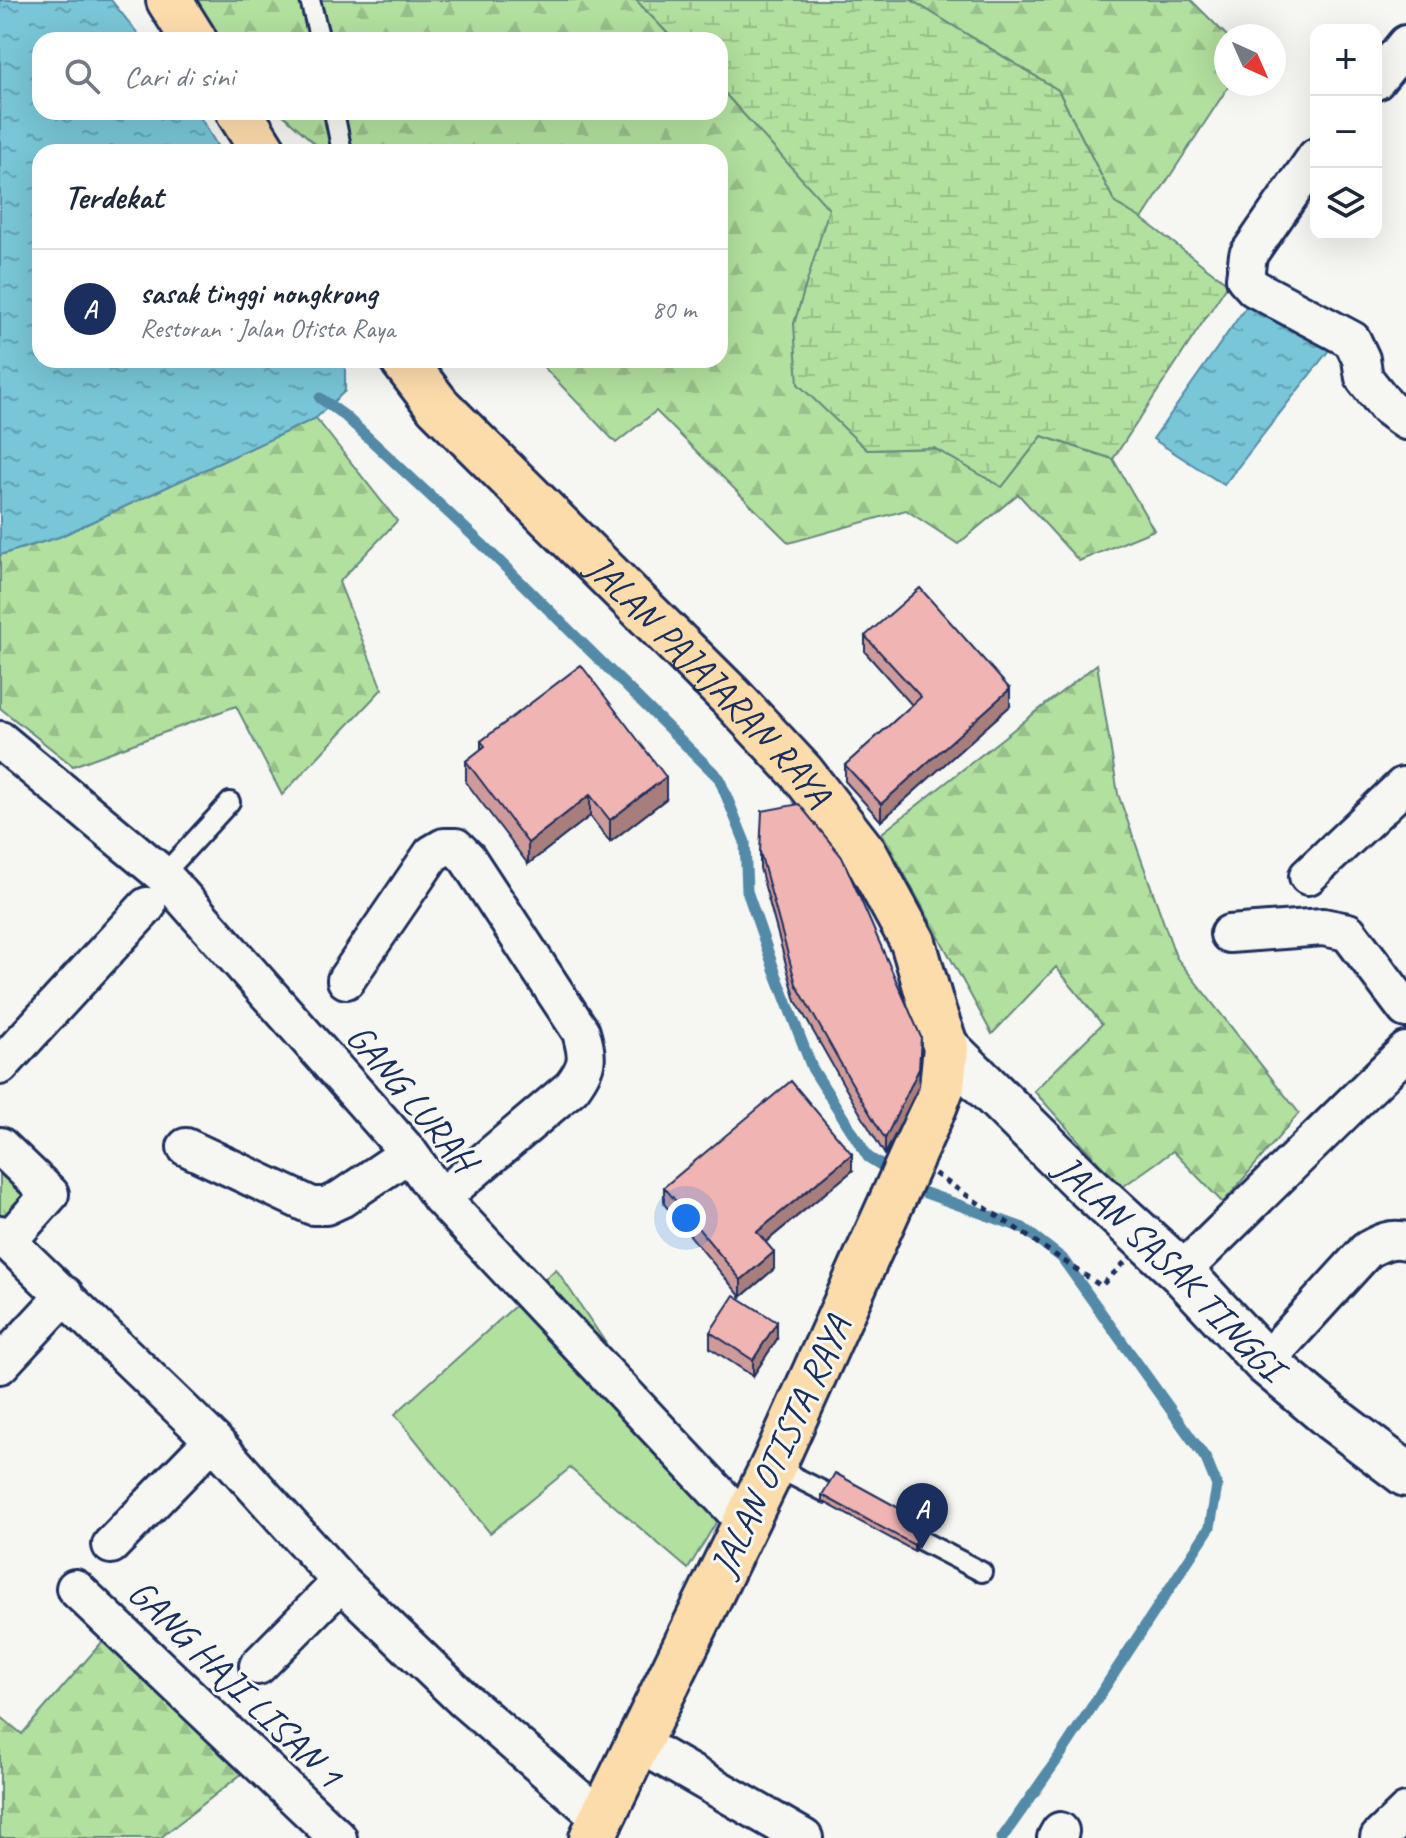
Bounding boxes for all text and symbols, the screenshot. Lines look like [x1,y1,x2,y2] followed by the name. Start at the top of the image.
[1214,24,1286,96] north arrow
[1310,24,1382,240] map controls
[1310,24,1382,96] button: +
[32,32,728,120] search box
[60,54,104,98] icon: search
[124,57,235,95] text: Cari di sini
[1310,96,1382,168] button: −
[1310,168,1382,240] button: layers
[64,175,163,218] text: Terdekat
[140,274,377,312] text: sasak tinggi nongkrong
[83,293,97,326] text: A
[652,293,696,326] text: 80 m
[140,312,395,345] text: Restoran · Jalan Otista Raya
[576,543,843,817] street label: JALAN PAJAJARAN RAYA
[336,1014,490,1185] street label: GANG LURAH
[1044,1143,1299,1396] street label: JALAN SASAK TINGGI
[666,1198,706,1238] your location
[699,1307,862,1585] street label: JALAN OTISTA RAYA
[896,1483,948,1549] pin: A
[118,1569,354,1799] street label: GANG HAJI LISAN 1

